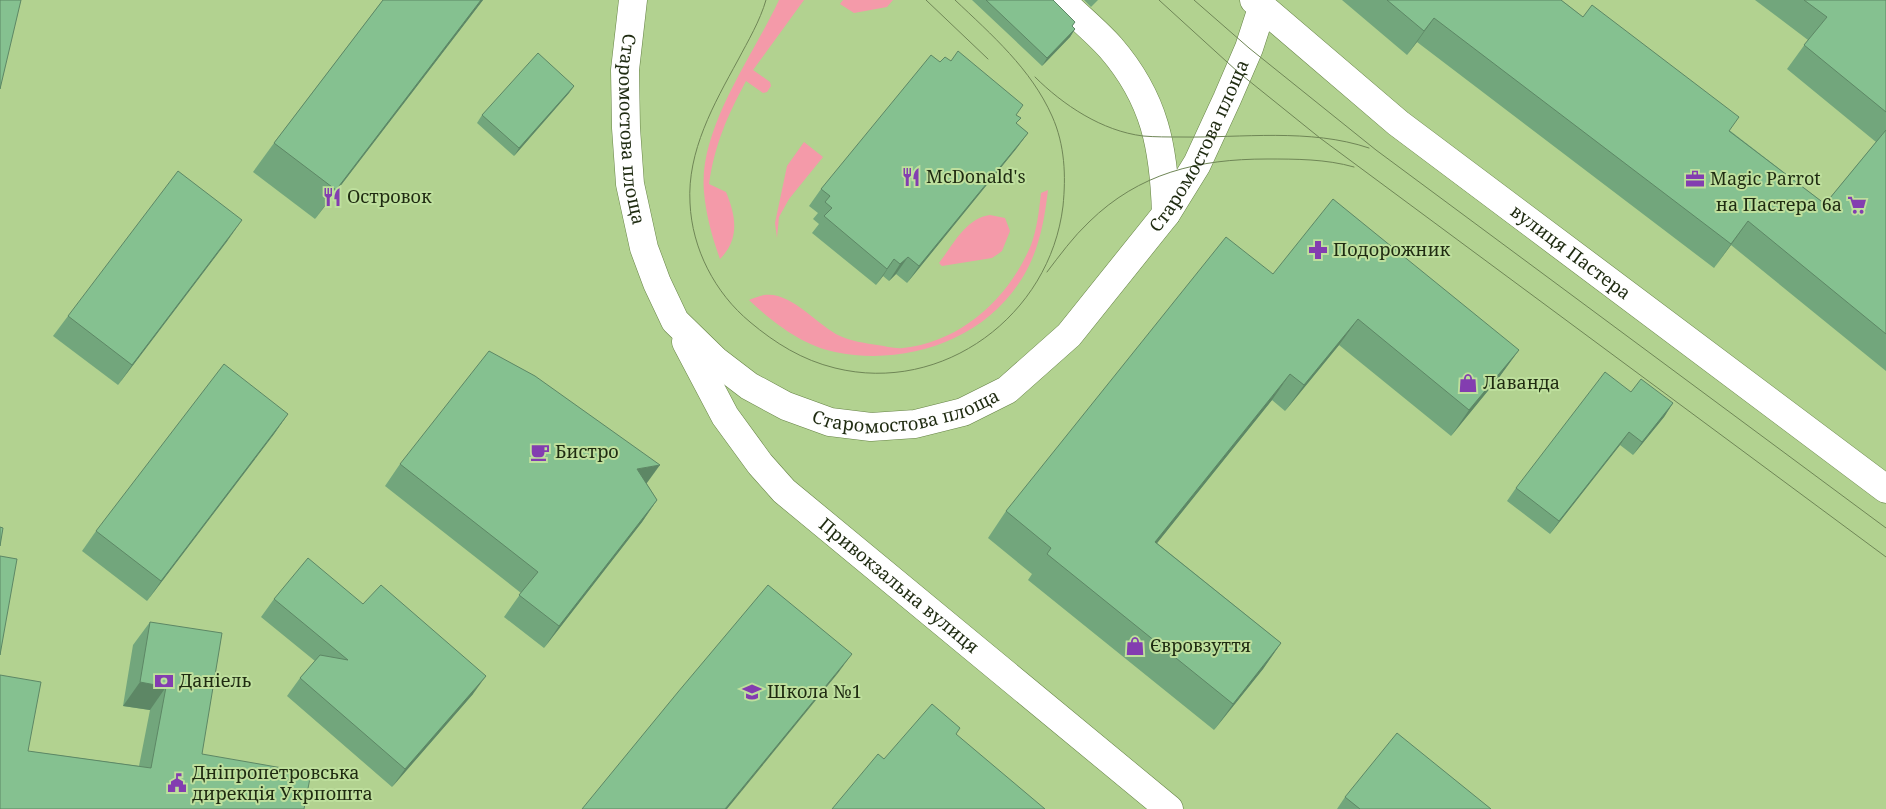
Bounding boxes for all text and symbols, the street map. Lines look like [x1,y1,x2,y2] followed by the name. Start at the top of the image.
[613,32,652,227] street label: Старомостова площа
[1143,56,1254,237] street label: Старомостова площа
[926,164,1026,188] place label: McDonald's
[900,166,922,188] restaurant icon: McDonald's
[1710,166,1821,190] place label: Magic Parrot
[1684,168,1706,190] office icon: Magic Parrot
[347,184,432,208] place label: Островок
[321,186,343,208] restaurant icon: Островок
[1716,192,1842,216] place label: на Пастера 6а
[1846,194,1868,216] supermarket icon: на Пастера 6а
[1506,199,1636,305] street label: вулиця Пастера
[1333,237,1451,261] place label: Подорожник
[1307,239,1329,261] pharmacy icon: Подорожник
[1483,370,1560,394] place label: Лаванда
[1457,372,1479,394] shop icon: Лаванда
[809,383,1003,438] street label: Старомостова площа
[555,439,619,463] place label: Бистро
[529,441,551,463] cafe icon: Бистро
[814,512,984,658] street label: Привокзальна вулиця
[1150,633,1251,657] place label: Євровзуття
[1124,635,1146,657] shop icon: Євровзуття
[179,668,252,692] place label: Даніель
[153,670,175,692] bank icon: Даніель
[767,679,862,703] place label: Школа №1
[741,681,763,703] school or university icon: Школа №1
[192,760,373,805] place label: Дніпропетровська дирекція Укрпошта
[166,772,188,794] public building icon: Дніпропетровська дирекція Укрпошта

